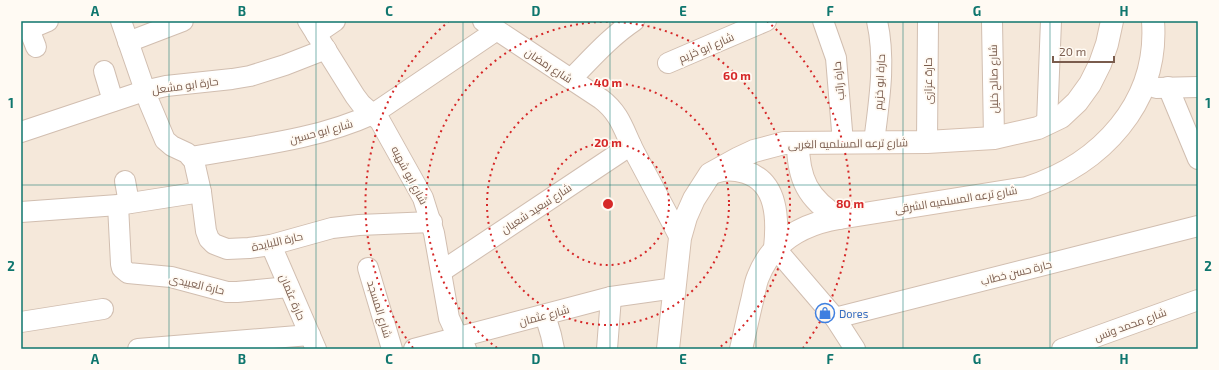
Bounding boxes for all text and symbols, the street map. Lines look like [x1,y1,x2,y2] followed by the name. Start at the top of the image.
[91,3,100,19] text: A
[238,3,246,19] text: B
[385,3,393,19] text: C
[532,3,541,19] text: D
[679,3,687,19] text: E
[826,3,834,19] text: F
[973,3,981,19] text: G
[1120,3,1129,19] text: H
[676,29,736,66] street label: شارع ابو خزيم
[1053,38,1114,64] scale bar
[986,44,1002,114] street label: شارع صالح خليل
[1059,44,1086,58] text: 20 m
[522,45,575,87] street label: شارع رمضان
[871,54,889,111] street label: حارة ابو خزيم
[921,58,935,104] street label: حارة عزازى
[830,61,847,101] street label: حارة راتب
[723,68,751,82] text: 60 m
[151,74,219,97] street label: حارة ابو مشعل
[594,75,622,89] text: 40 m
[8,95,14,111] text: 1
[1205,95,1211,111] text: 1
[288,116,355,148] street label: شارع ابو حسين
[594,135,622,149] text: 20 m
[788,135,908,153] street label: شارع ترعه المسلميه الغربى
[387,144,431,207] street label: شارع ابو شهبه
[498,180,575,237] street label: شارع سعيد شعبان
[894,183,1018,217] street label: شارع ترعه المسلميه الشرقى
[836,196,864,210] text: 80 m
[601,197,615,211] centre of rings
[250,229,304,254] street label: حارة اللبايدة
[979,257,1053,288] street label: حارة حسن خطاب
[7,258,15,274] text: 2
[1204,258,1212,274] text: 2
[168,271,226,298] street label: حارة العبيدى
[277,272,309,322] street label: حارة عثمان
[363,279,395,340] street label: شارع المسجد
[517,302,571,330] street label: شارع عثمان
[814,302,836,324] shop icon: Dores
[1092,305,1169,345] street label: شارع محمد ونس
[839,307,869,320] place label: Dores
[91,351,100,367] text: A
[238,351,246,367] text: B
[385,351,393,367] text: C
[532,351,541,367] text: D
[679,351,687,367] text: E
[826,351,834,367] text: F
[973,351,981,367] text: G
[1120,351,1129,367] text: H

